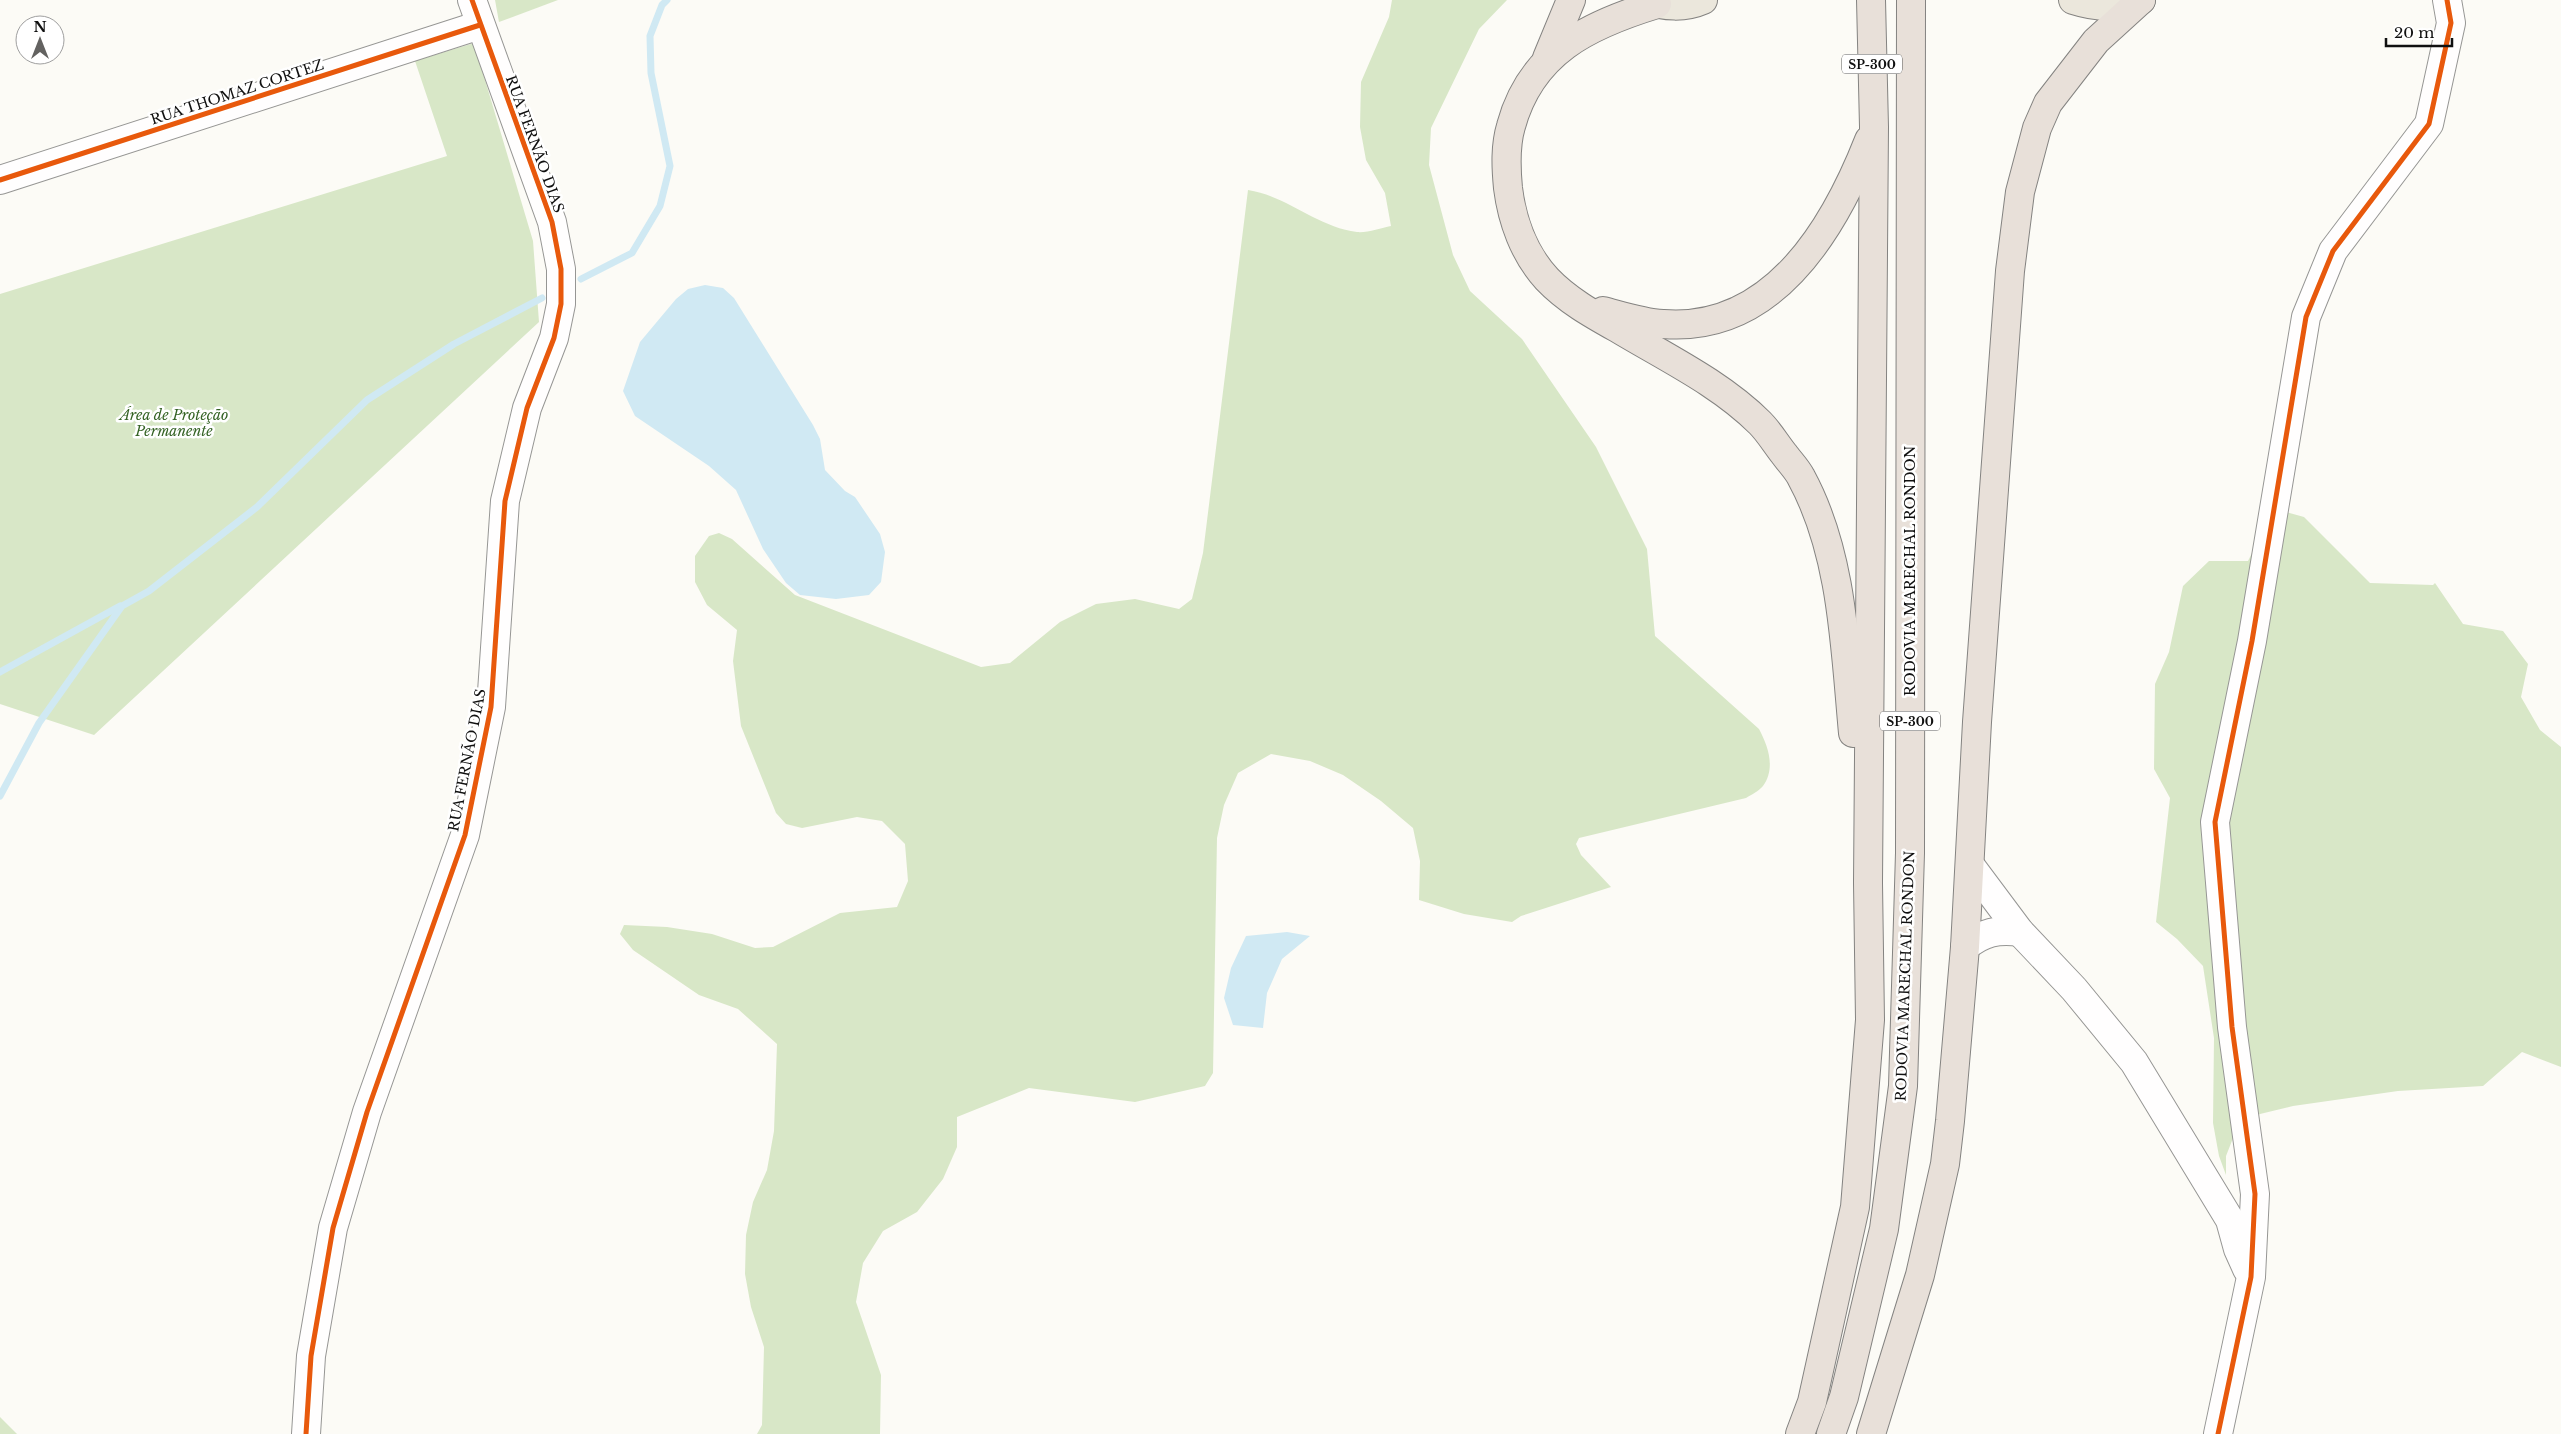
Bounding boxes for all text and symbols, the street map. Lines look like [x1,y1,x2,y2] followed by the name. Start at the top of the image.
[15,15,65,65] north arrow
[2386,15,2452,47] scale bar
[33,18,47,36] text: N
[2394,23,2434,42] text: 20 m
[1842,54,1902,74] road number: SP-300
[148,55,326,129] street label: RUA THOMAZ CORTEZ
[502,73,568,215] street label: RUA FERNÃO DIAS
[118,406,228,440] park label: Área de Proteção Permanente
[1901,445,1919,696] street label: RODOVIA MARECHAL RONDON
[444,687,490,833] street label: RUA FERNÃO DIAS
[1880,711,1940,730] road number: SP-300
[1892,850,1918,1102] street label: RODOVIA MARECHAL RONDON

